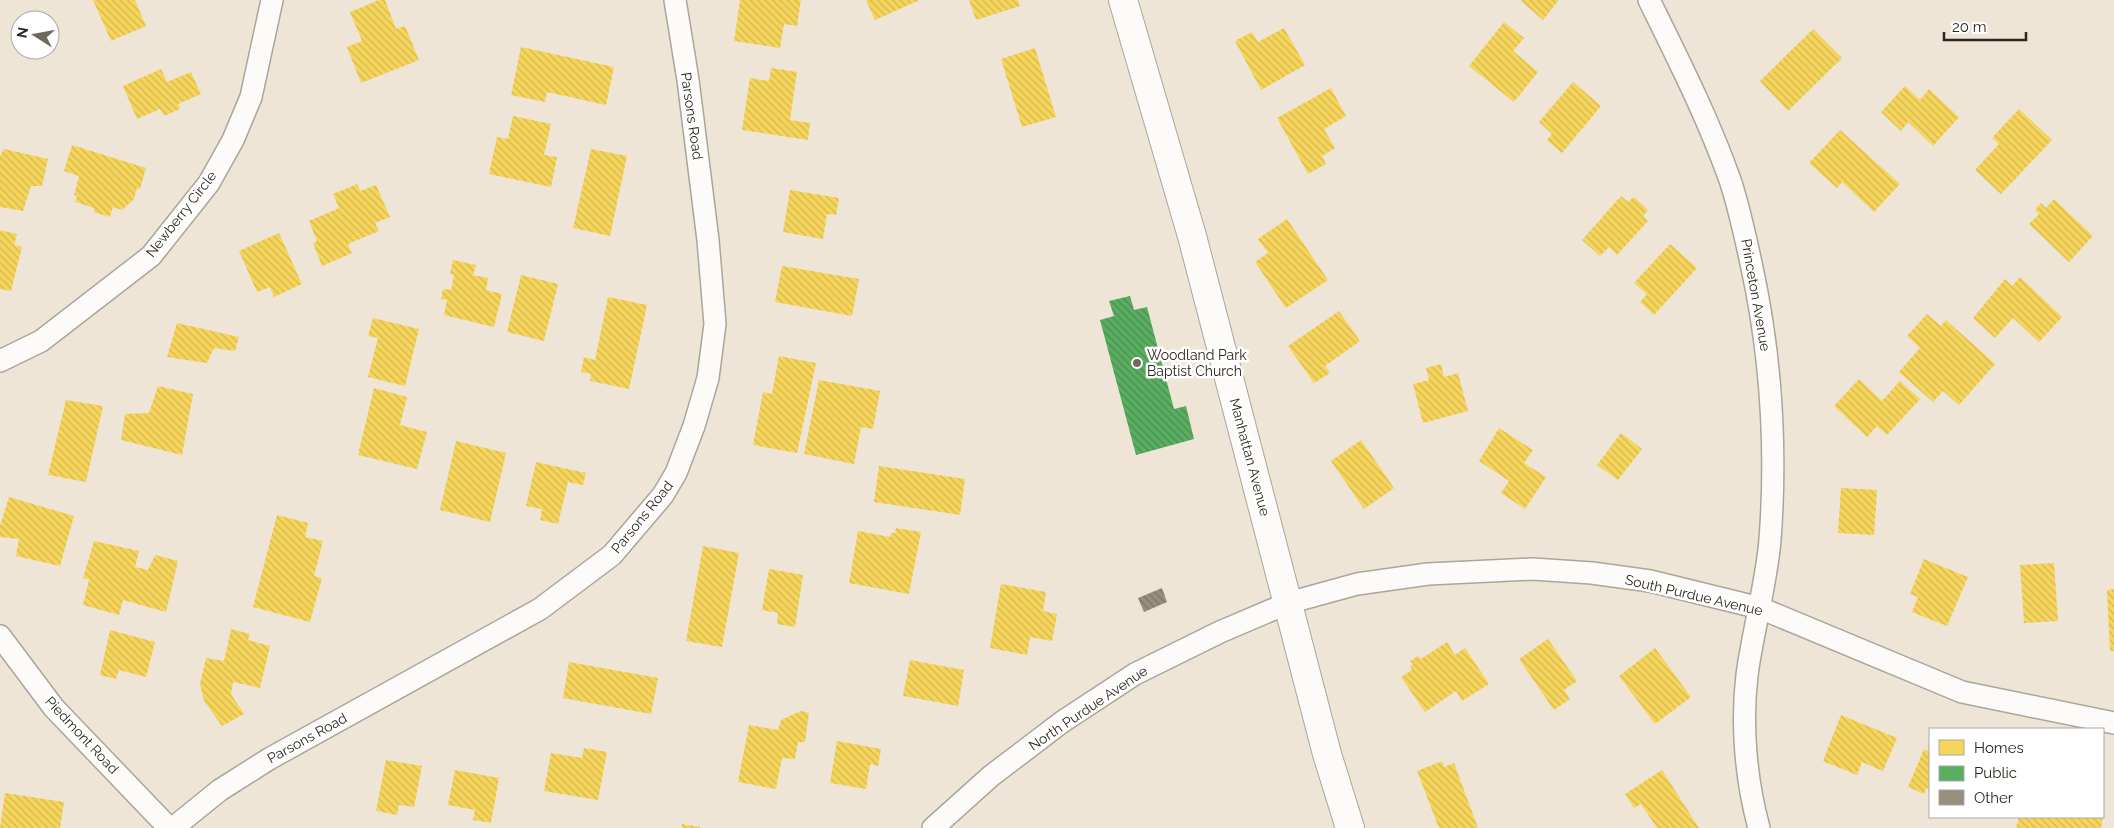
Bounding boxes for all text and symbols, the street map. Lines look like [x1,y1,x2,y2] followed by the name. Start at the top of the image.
[10,10,60,60] north arrow
[1944,10,2026,42] scale bar
[1952,18,1987,36] text: 20 m
[13,26,31,39] text: N
[678,71,706,161] street label: Parsons Road
[142,168,220,260] street label: Newberry Circle
[1738,238,1774,352] street label: Princeton Avenue
[1147,347,1247,379] place label: Woodland Park Baptist Church
[1131,357,1143,369] marker: Woodland Park Baptist Church
[1227,396,1273,518] street label: Manhattan Avenue
[608,478,676,556] street label: Parsons Road
[1624,571,1764,619] street label: South Purdue Avenue
[1026,662,1150,754] street label: North Purdue Avenue
[42,693,122,777] street label: Piedmont Road
[264,710,350,766] street label: Parsons Road
[1929,728,2104,818] legend
[1974,739,2024,757] text: Homes
[1974,764,2017,782] text: Public
[1974,789,2014,807] text: Other

